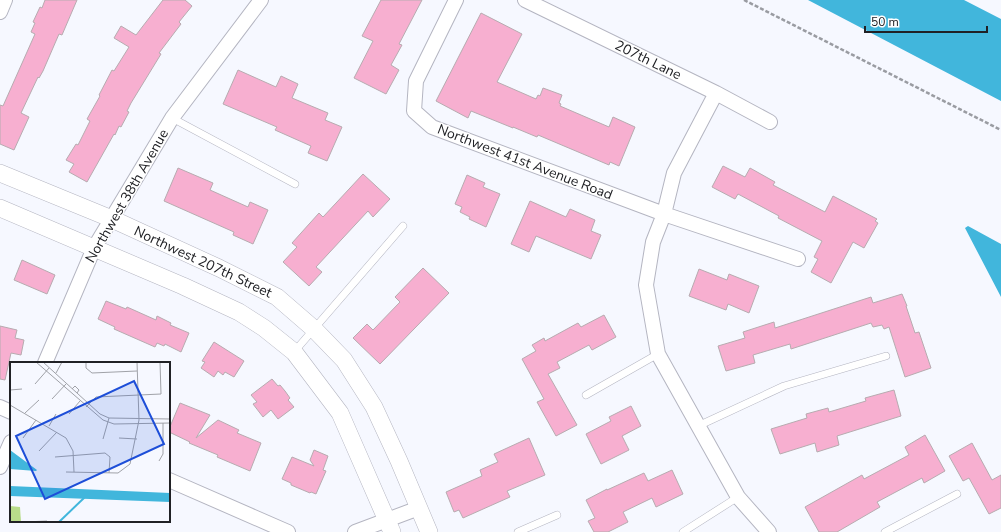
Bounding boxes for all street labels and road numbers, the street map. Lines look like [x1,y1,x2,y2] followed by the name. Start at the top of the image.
[611,36,685,84] street label: 207th Lane
[435,120,615,204] street label: Northwest 41st Avenue Road
[81,126,173,266] street label: Northwest 38th Avenue
[131,222,275,302] street label: Northwest 207th Street

